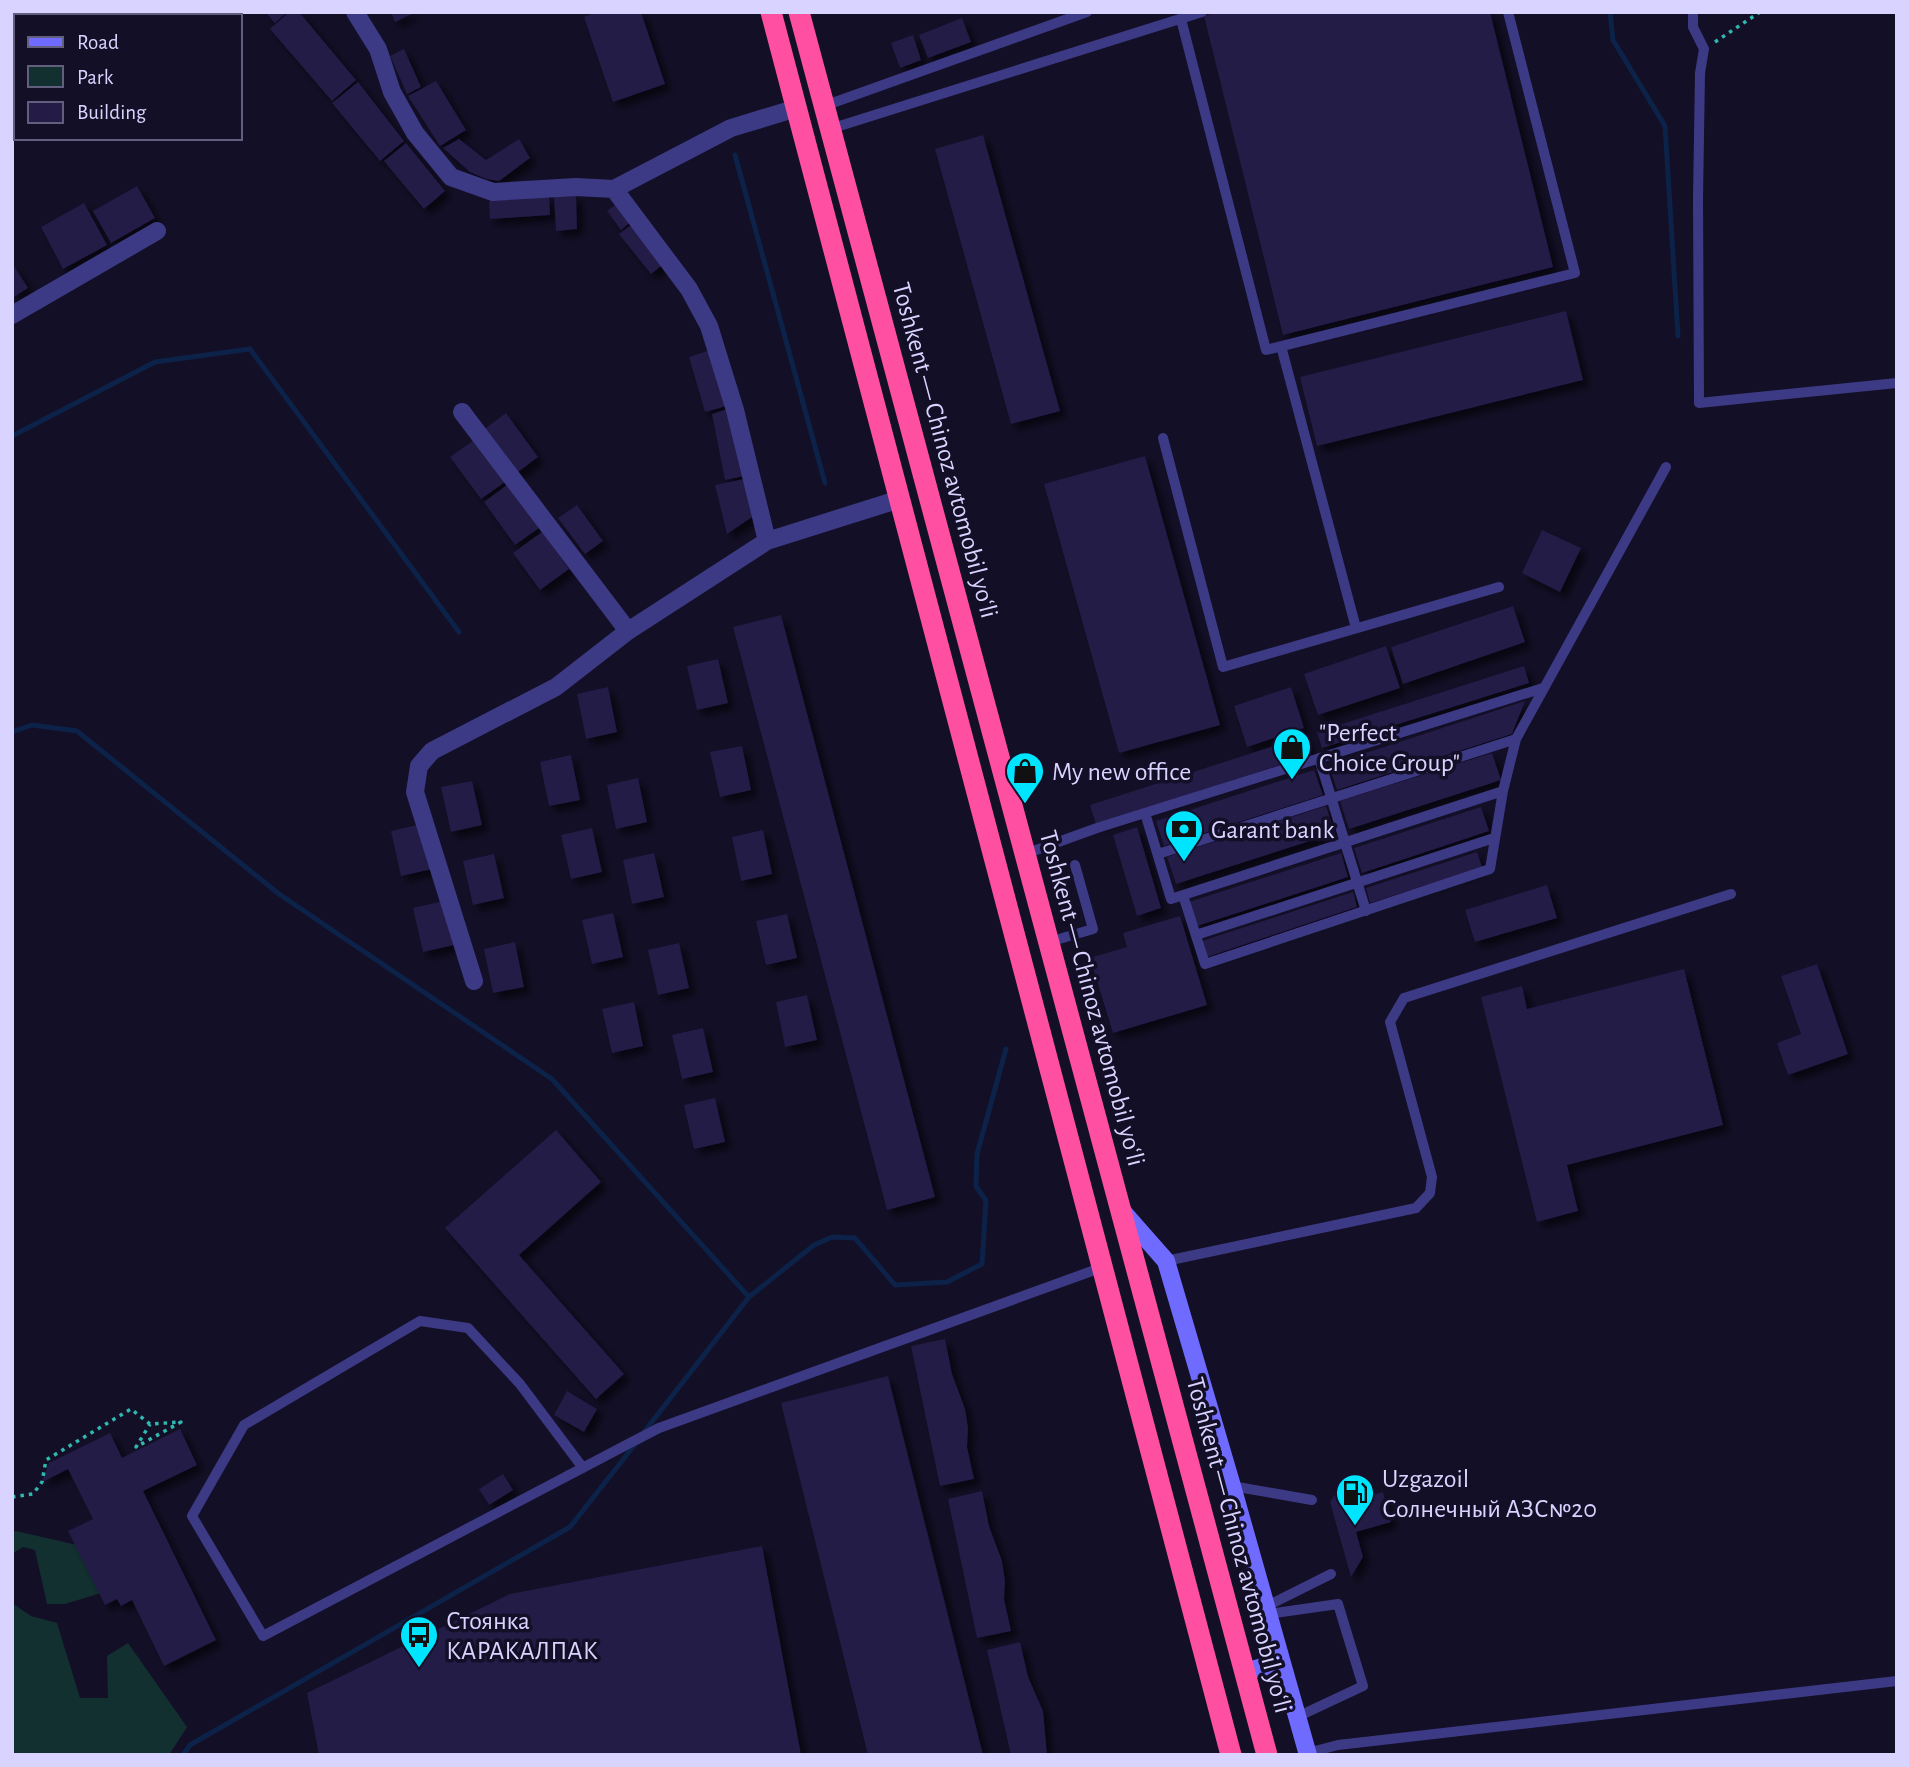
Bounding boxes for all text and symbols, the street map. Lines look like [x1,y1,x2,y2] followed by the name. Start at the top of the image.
[14,14,242,140] legend
[77,32,119,53] text: Road
[77,67,114,88] text: Park
[77,102,147,123] text: Building
[888,280,1002,621] street label: Toshkent — Chinoz avtomobil yoʻli
[1319,720,1460,776] place label: "Perfect Choice Group"
[1271,726,1313,781] shop icon: "Perfect Choice Group"
[1004,750,1046,805] shop icon: My new office
[1052,759,1191,785] place label: My new office
[1163,808,1205,863] bank icon: Garant bank
[1211,817,1335,843] place label: Garant bank
[1035,828,1149,1169] street label: Toshkent — Chinoz avtomobil yoʻli
[1182,1375,1296,1716] street label: Toshkent — Chinoz avtomobil yoʻli
[1382,1466,1597,1522] place label: Uzgazoil Солнечный АЗС№20
[1334,1472,1376,1527] fuel station icon: Uzgazoil Солнечный АЗС№20
[446,1608,598,1664] place label: Стоянка КАРАКАЛПАК
[398,1614,440,1669] bus stop icon: Стоянка КАРАКАЛПАК

